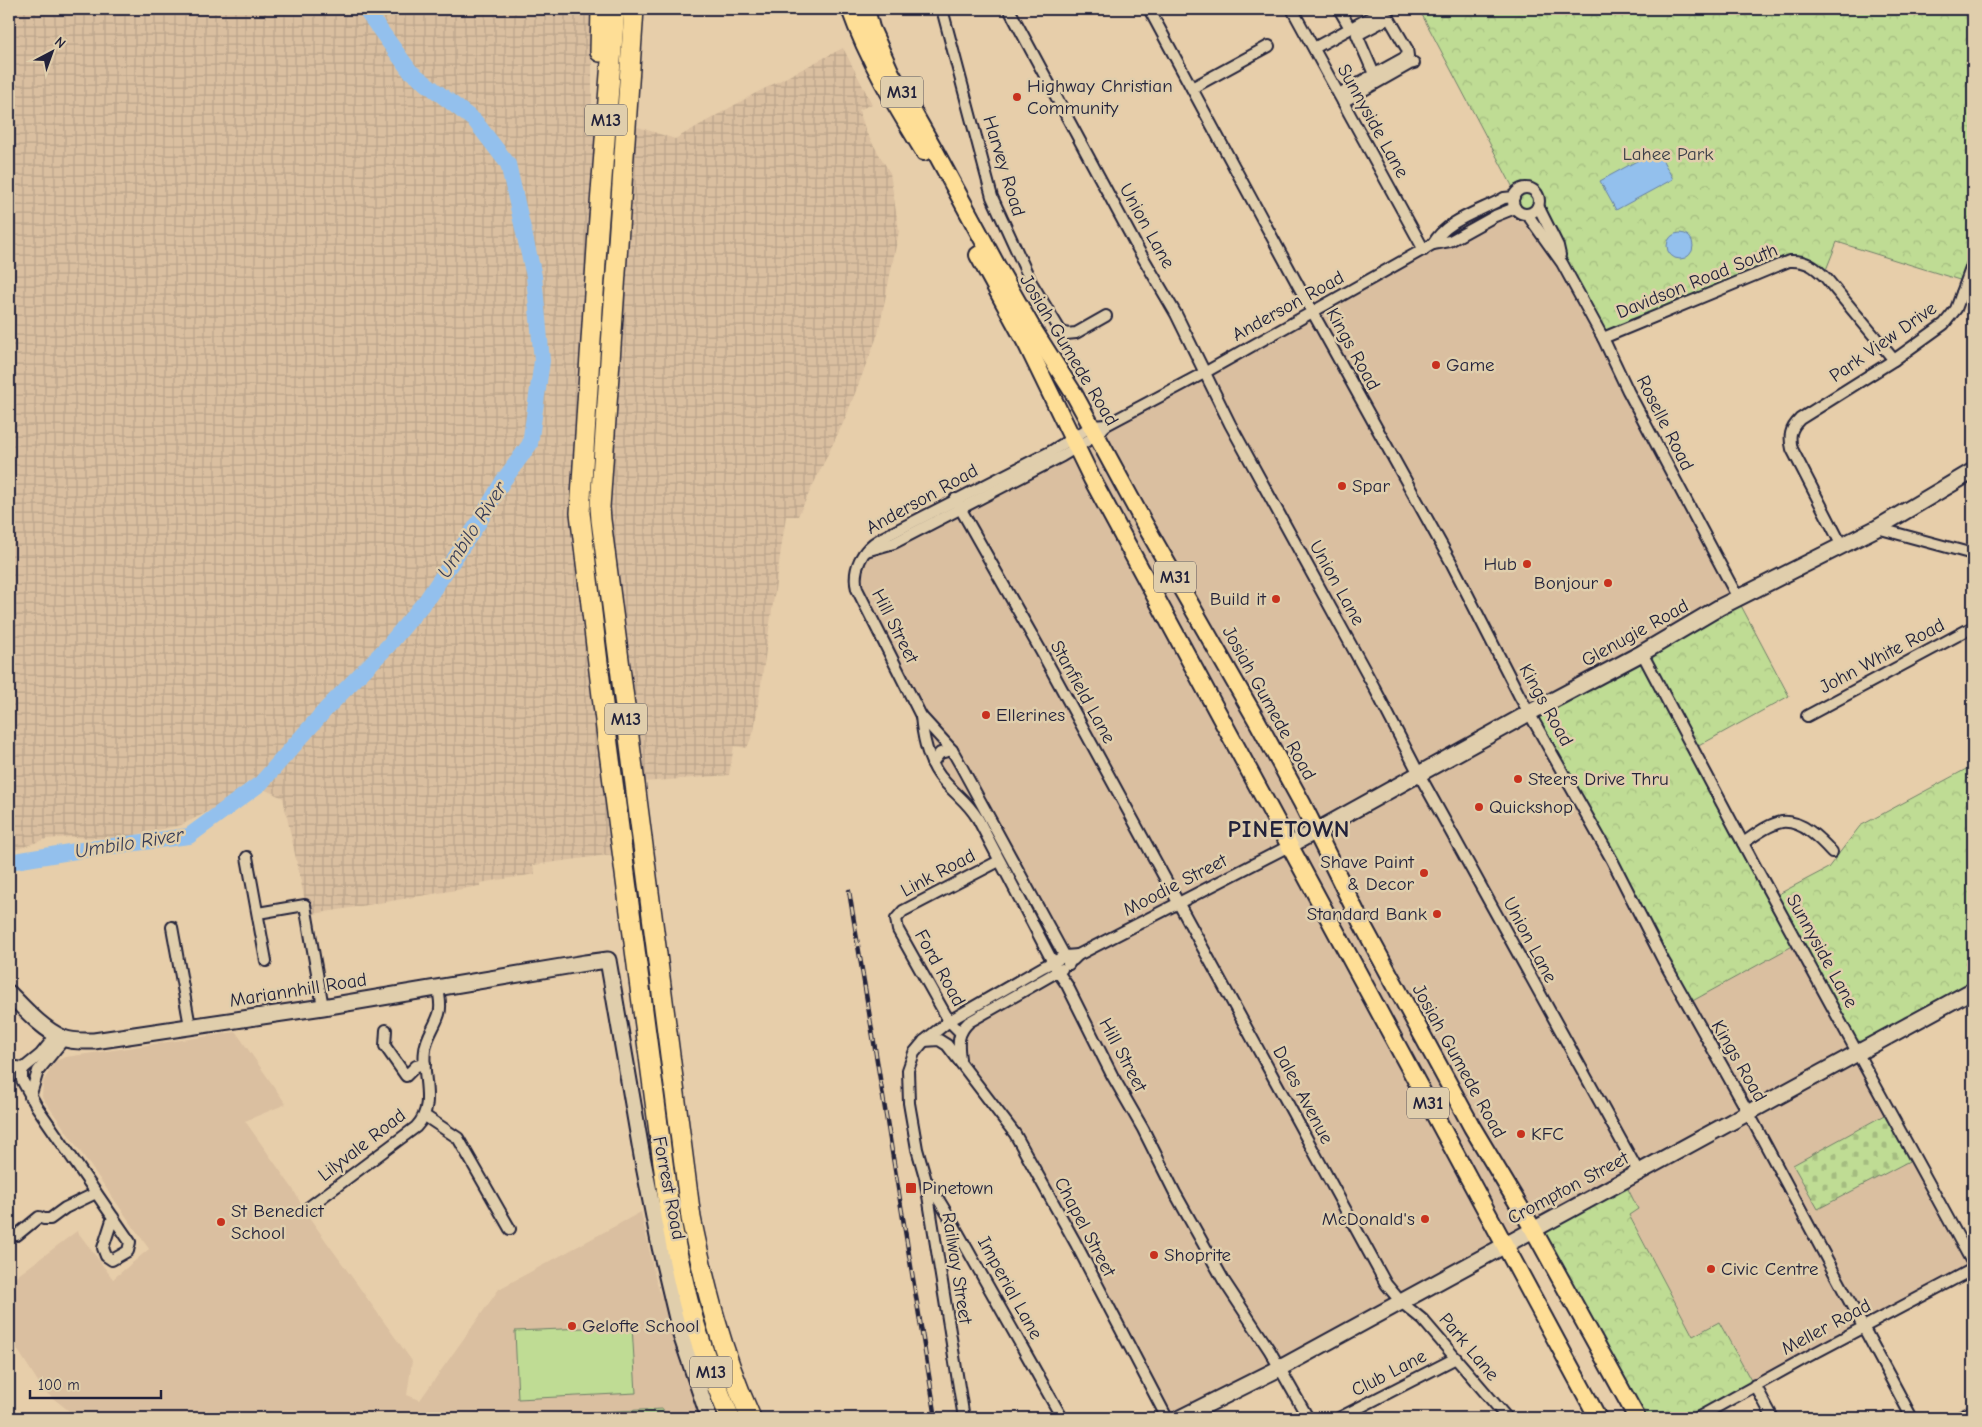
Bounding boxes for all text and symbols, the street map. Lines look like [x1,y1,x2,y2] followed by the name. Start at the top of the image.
[28,28,78,78] north arrow
[51,33,69,52] text: N
[1333,60,1413,182] street label: Sunnyside Lane
[1027,75,1173,119] place label: Highway Christian Community
[881,76,923,108] road number: M31
[1011,91,1023,103] marker: Highway Christian Community
[585,104,627,136] road number: M13
[978,113,1030,219] street label: Harvey Road
[1623,143,1714,165] park label: Lahee Park
[1115,180,1179,272] street label: Union Lane
[1613,239,1781,323] street label: Davidson Road South
[1228,266,1348,346] street label: Anderson Road
[1015,270,1123,430] street label: Josiah Gumede Road
[1825,297,1941,387] street label: Park View Drive
[1321,304,1385,394] street label: Kings Road
[1446,354,1495,376] place label: Game
[1430,359,1442,371] marker: Game
[1632,372,1698,474] street label: Roselle Road
[862,459,982,539] street label: Anderson Road
[1352,475,1390,497] place label: Spar
[432,477,512,582] water label: Umbilo River
[1336,480,1348,492] marker: Spar
[1305,537,1369,629] street label: Union Lane
[1483,553,1517,575] place label: Hub
[1521,558,1533,570] marker: Hub
[1154,562,1196,592] road number: M31
[1534,572,1598,594] place label: Bonjour
[1602,577,1614,589] marker: Bonjour
[867,585,923,667] street label: Hill Street
[1210,588,1267,610] place label: Build it
[1270,593,1282,605] marker: Build it
[1578,595,1692,671] street label: Glenugie Road
[1816,614,1948,698] street label: John White Road
[1218,622,1320,784] street label: Josiah Gumede Road
[1046,637,1120,747] street label: Stanfield Lane
[1514,660,1578,750] street label: Kings Road
[605,704,647,734] road number: M13
[996,704,1065,726] place label: Ellerines
[980,709,992,721] marker: Ellerines
[1528,768,1669,790] place label: Steers Drive Thru
[1512,773,1524,785] marker: Steers Drive Thru
[1489,796,1573,818] place label: Quickshop
[1473,801,1485,813] marker: Quickshop
[1228,815,1350,843] district label: PINETOWN
[73,823,186,863] water label: Umbilo River
[897,844,979,902] street label: Link Road
[1119,849,1231,921] street label: Moodie Street
[1320,851,1415,895] place label: Shave Paint & Decor
[1418,867,1430,879] marker: Shave Paint & Decor
[1782,890,1862,1012] street label: Sunnyside Lane
[1498,893,1562,987] street label: Union Lane
[1307,903,1428,925] place label: Standard Bank
[1431,908,1443,920] marker: Standard Bank
[910,926,970,1010] street label: Ford Road
[228,968,368,1012] street label: Mariannhill Road
[1408,980,1510,1142] street label: Josiah Gumede Road
[1094,1014,1152,1096] street label: Hill Street
[1707,1016,1771,1106] street label: Kings Road
[1268,1042,1338,1148] street label: Dales Avenue
[1407,1088,1449,1118] road number: M31
[314,1104,410,1186] street label: Lilyvale Road
[1531,1123,1564,1145] place label: KFC
[1515,1128,1527,1140] marker: KFC
[648,1134,690,1242] street label: Forrest Road
[1504,1147,1633,1229] street label: Crompton Street
[1050,1174,1121,1281] street label: Chapel Street
[922,1177,994,1199] place label: Pinetown
[904,1181,918,1195] marker: Pinetown
[231,1200,324,1244] place label: St Benedict School
[1322,1208,1415,1230] place label: McDonald's
[937,1211,977,1326] street label: Railway Street
[1419,1213,1431,1225] marker: McDonald's
[215,1216,227,1228] marker: St Benedict School
[973,1233,1047,1343] street label: Imperial Lane
[1164,1244,1231,1266] place label: Shoprite
[1148,1249,1160,1261] marker: Shoprite
[1721,1258,1819,1280] place label: Civic Centre
[1705,1263,1717,1275] marker: Civic Centre
[1777,1294,1875,1360] street label: Meller Road
[1434,1309,1504,1385] street label: Park Lane
[582,1315,699,1337] place label: Gelofte School
[566,1320,578,1332] marker: Gelofte School
[1348,1345,1430,1401] street label: Club Lane
[690,1356,732,1388] road number: M13
[30,1367,161,1399] scale bar
[38,1376,80,1394] text: 100 m

